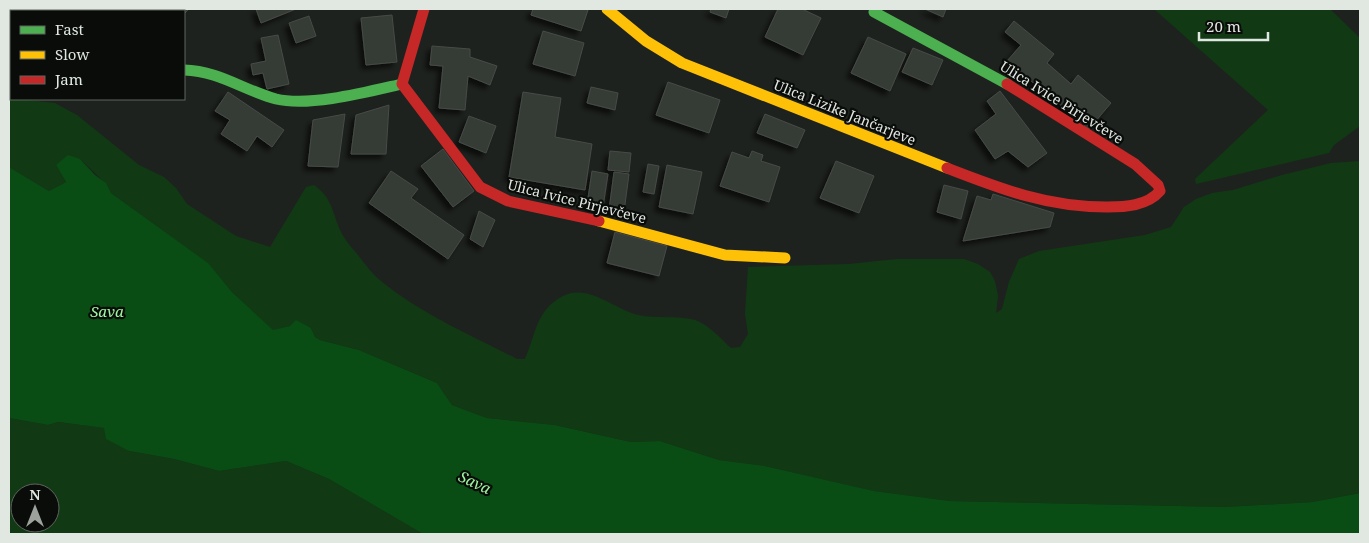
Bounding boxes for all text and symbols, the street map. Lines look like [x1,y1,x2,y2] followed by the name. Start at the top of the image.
[10,10,185,100] legend
[1199,10,1268,42] scale bar
[1206,16,1241,36] text: 20 m
[55,19,84,39] text: Fast
[55,44,89,64] text: Slow
[997,56,1127,148] street label: Ulica Ivice Pirjevčeve
[54,69,83,89] text: Jam
[771,75,919,149] street label: Ulica Lizike Jančarjeve
[506,175,648,227] street label: Ulica Ivice Pirjevčeve
[90,301,124,321] water label: Sava
[456,466,495,498] water label: Sava
[10,483,60,533] north arrow
[29,485,41,504] text: N

